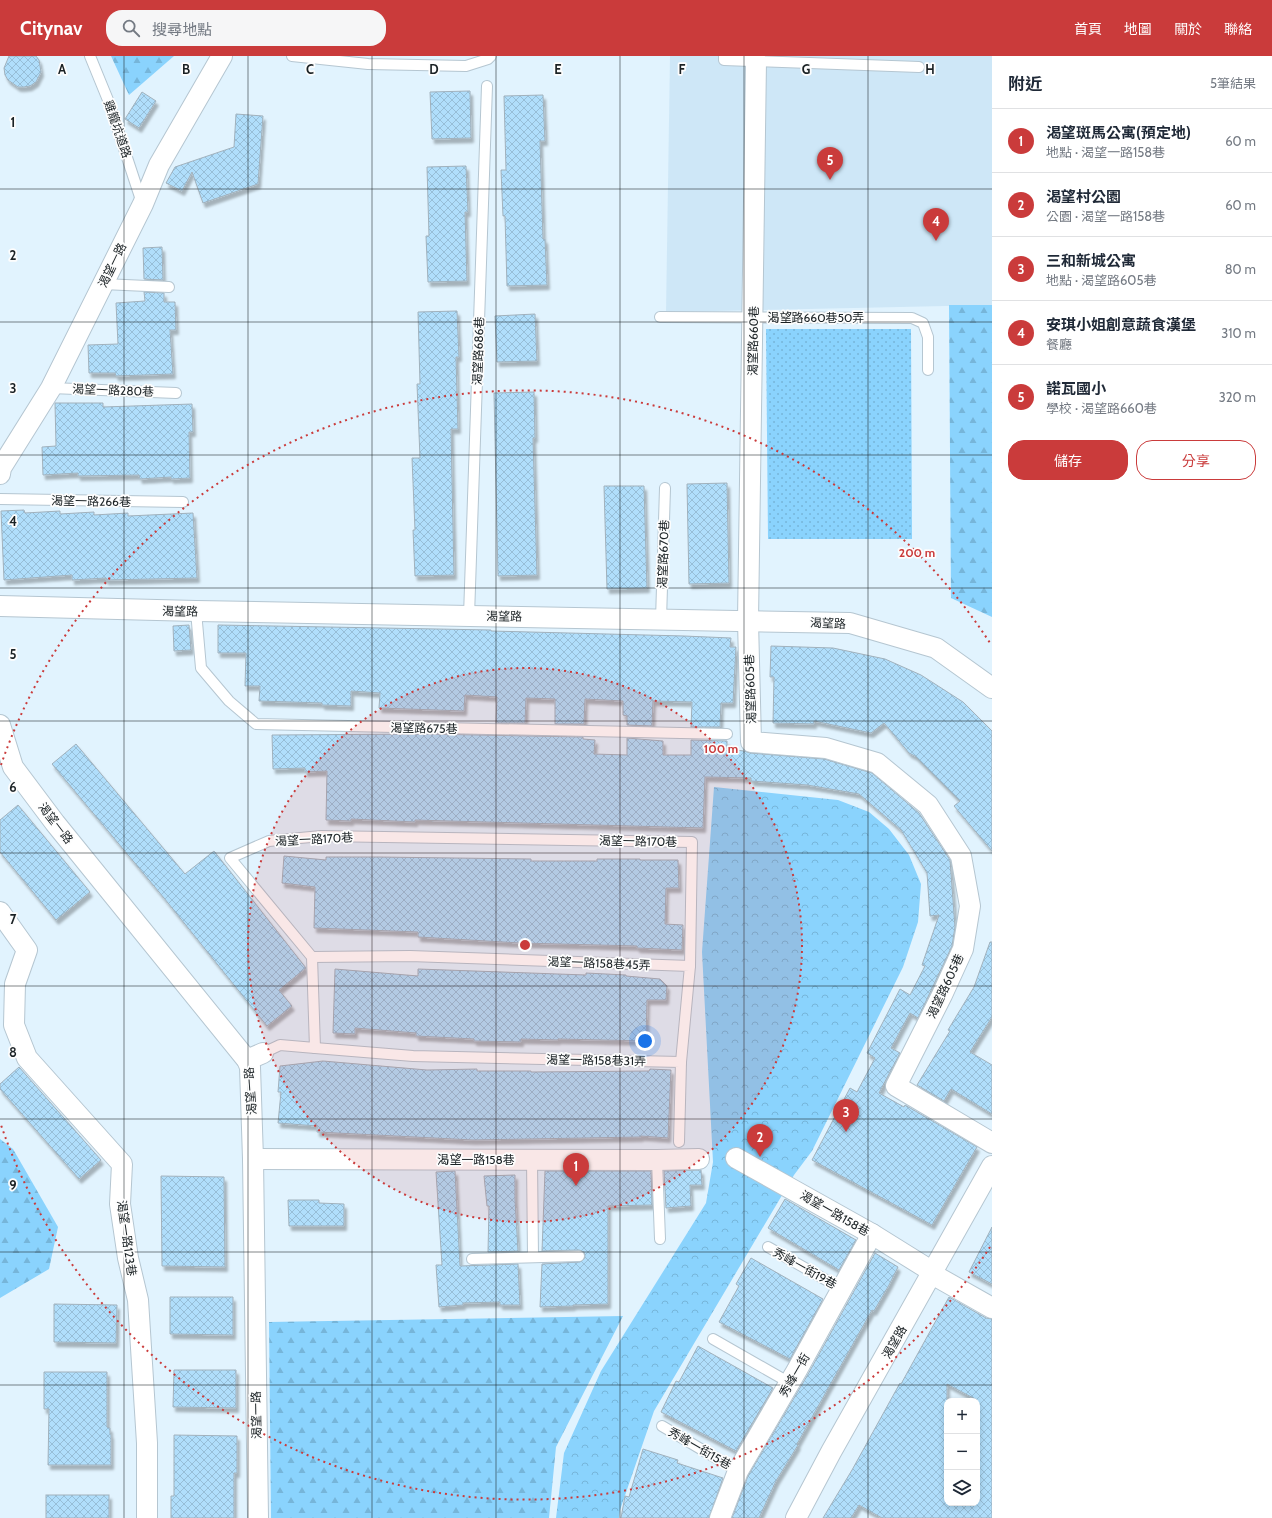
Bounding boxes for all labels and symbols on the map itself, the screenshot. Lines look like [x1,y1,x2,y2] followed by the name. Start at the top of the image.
[58,61,67,77] text: A
[182,61,190,77] text: B
[306,61,314,77] text: C
[429,61,439,77] text: D
[554,61,562,77] text: E
[679,61,686,77] text: F
[802,61,811,77] text: G
[925,61,935,77] text: H
[101,98,135,160] street label: 雞籠坑道路
[11,114,15,130] text: 1
[817,147,843,180] pin: 5
[923,208,949,241] pin: 4
[95,240,129,290] street label: 渴望一路
[10,247,17,263] text: 2
[745,306,761,376] street label: 渴望路660巷
[768,310,864,325] street label: 渴望路660巷50弄
[469,316,487,386] street label: 渴望路686巷
[9,380,17,396] text: 3
[72,381,154,399] street label: 渴望一路280巷
[51,493,131,509] street label: 渴望一路266巷
[9,513,17,529] text: 4
[654,519,672,589] street label: 渴望路670巷
[899,545,935,560] text: 200 m
[162,603,198,619] street label: 渴望路
[486,608,522,624] street label: 渴望路
[810,615,846,631] street label: 渴望路
[10,646,17,662] text: 5
[741,654,759,724] street label: 渴望路605巷
[390,720,458,736] street label: 渴望路675巷
[704,741,738,756] text: 100 m
[9,779,17,795] text: 6
[35,799,77,847] street label: 渴望一路
[275,829,353,849] street label: 渴望一路170巷
[599,833,677,849] street label: 渴望一路170巷
[10,911,17,927] text: 7
[518,938,532,952] centre of rings
[923,951,967,1021] street label: 渴望路605巷
[547,954,651,972] street label: 渴望一路158巷45弄
[635,1031,655,1051] your location
[9,1044,17,1060] text: 8
[546,1052,646,1068] street label: 渴望一路158巷31弄
[241,1067,259,1115] street label: 渴望一路
[833,1099,859,1132] pin: 3
[747,1124,773,1157] pin: 2
[437,1152,515,1167] street label: 渴望一路158巷
[563,1153,589,1186] pin: 1
[9,1177,17,1193] text: 9
[798,1187,872,1239] street label: 渴望一路158巷
[114,1199,140,1277] street label: 渴望一路123巷
[770,1244,840,1292] street label: 秀峰一街19巷
[879,1323,909,1361] street label: 渴望路
[776,1350,812,1400] street label: 秀峰一街
[248,1391,264,1439] street label: 渴望一路
[666,1424,734,1472] street label: 秀峰一街15巷

